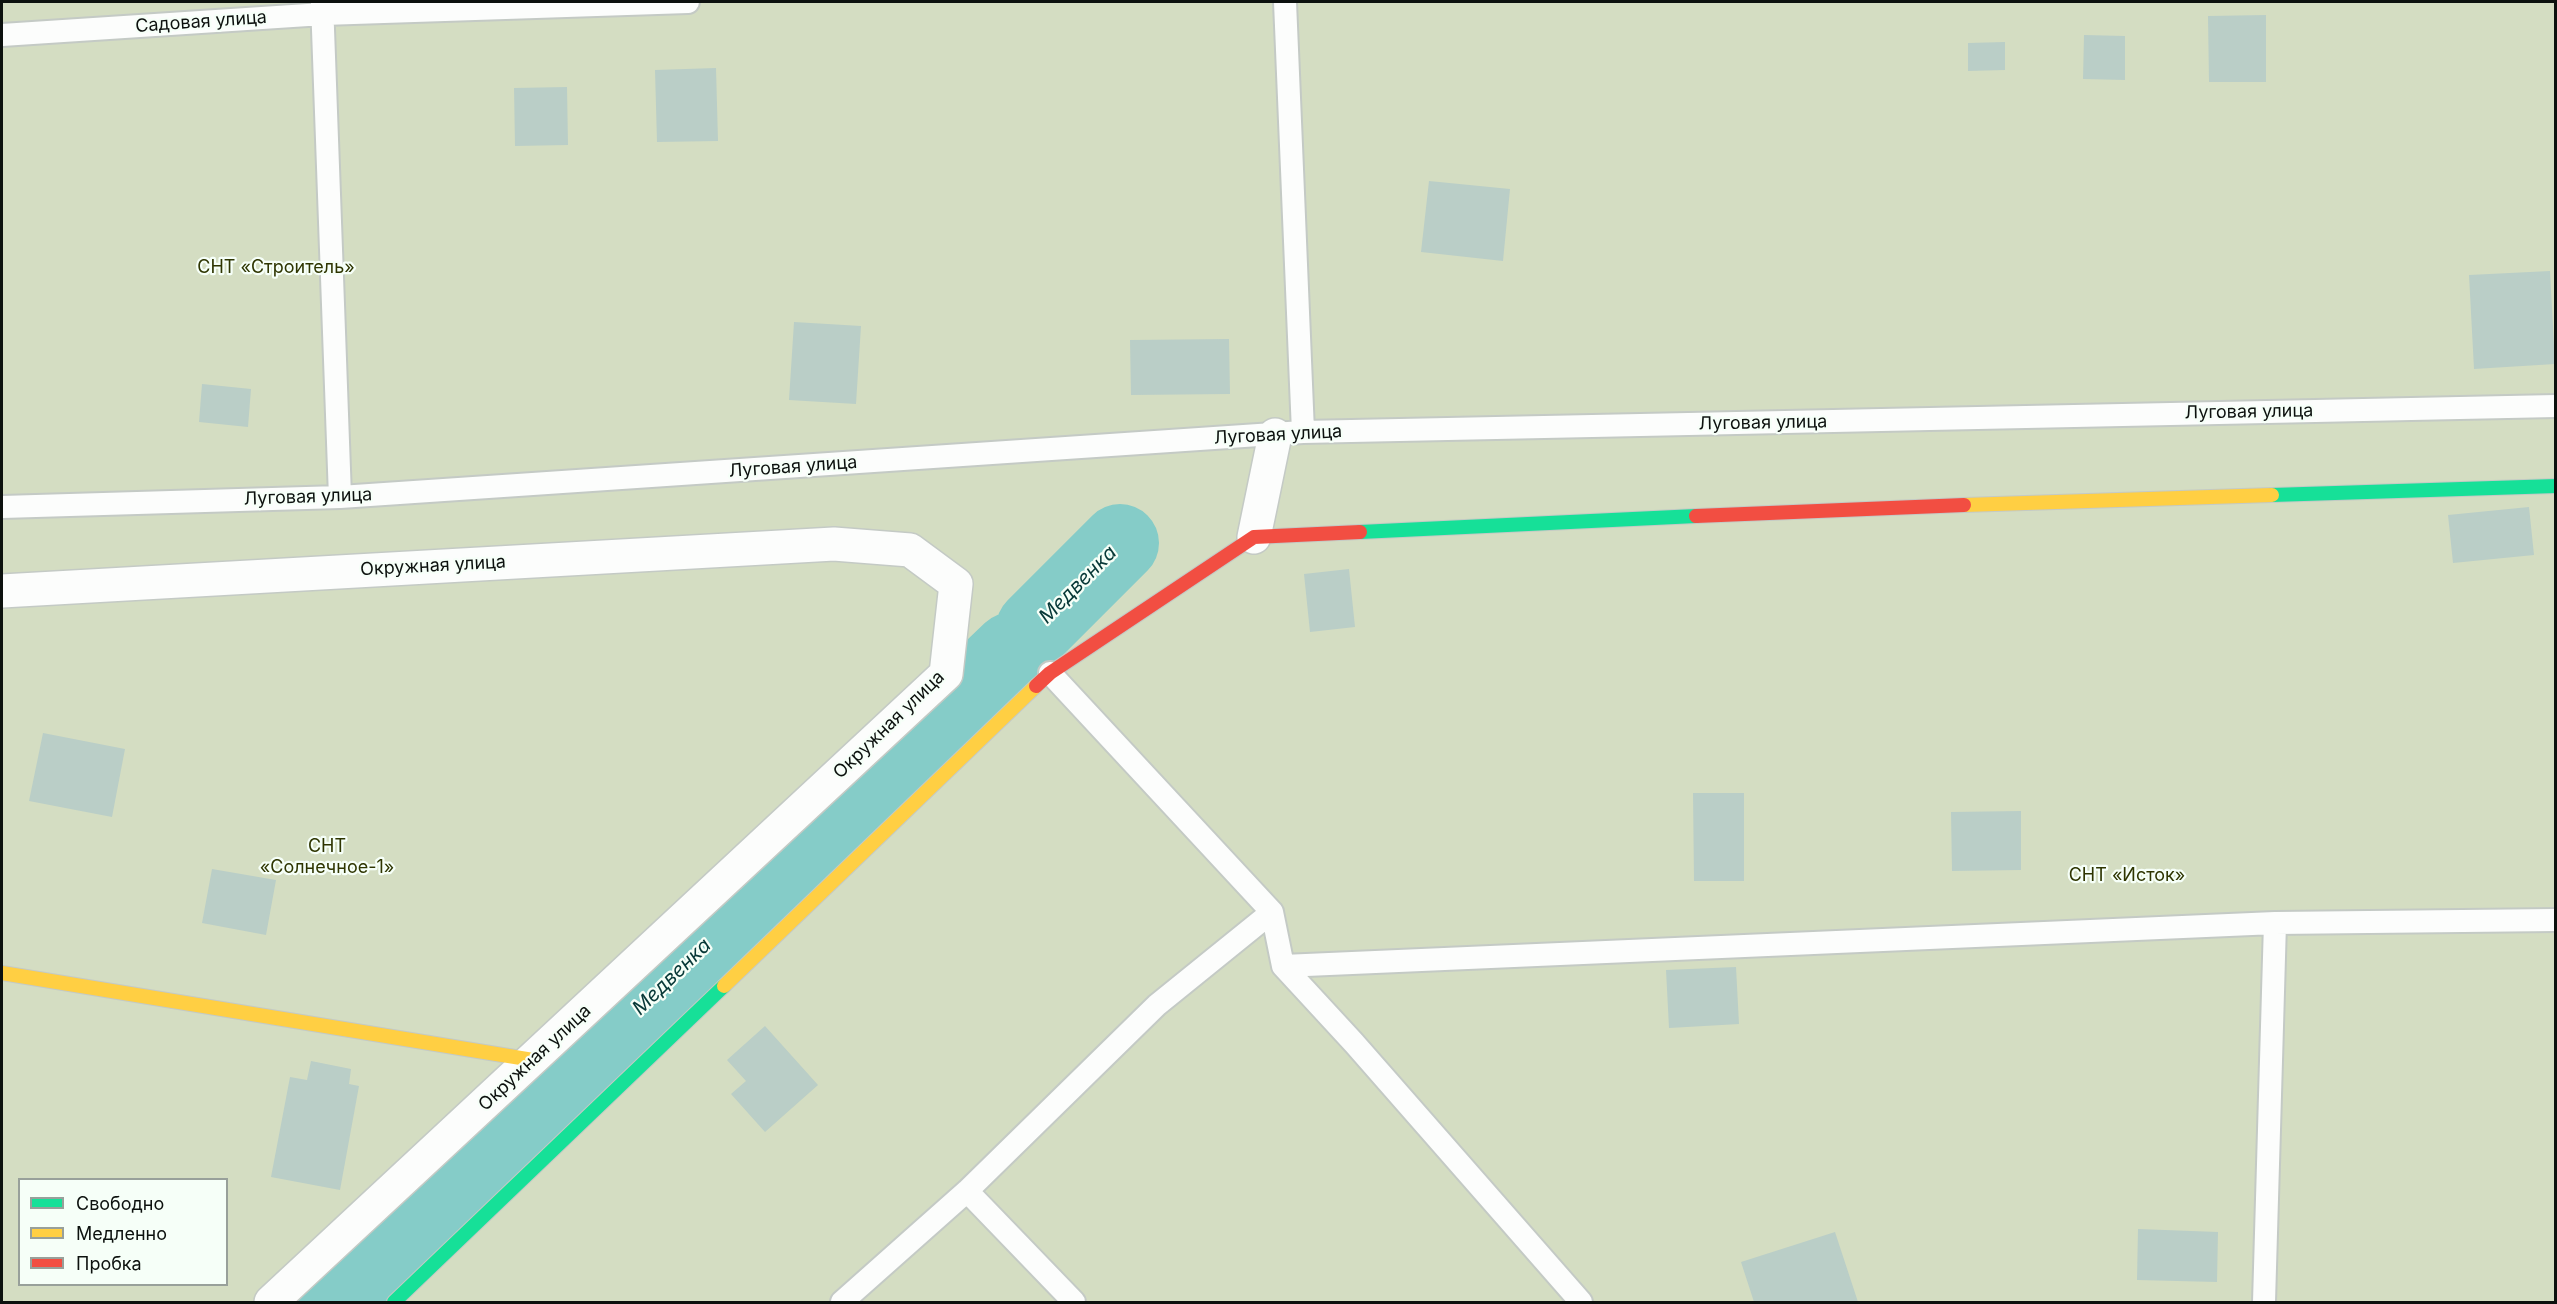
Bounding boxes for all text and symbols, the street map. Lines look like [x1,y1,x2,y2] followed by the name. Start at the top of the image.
[134,7,268,37] street label: Садовая улица
[197,257,355,279] park label: СНТ «Строитель»
[2185,400,2313,424] street label: Луговая улица
[1699,411,1827,435] street label: Луговая улица
[1213,421,1343,449] street label: Луговая улица
[728,452,858,482] street label: Луговая улица
[243,484,373,510] street label: Луговая улица
[1034,541,1122,629] water label: Медвенка
[360,551,506,581] street label: Окружная улица
[829,667,949,783] street label: Окружная улица
[260,836,394,878] park label: СНТ «Солнечное-1»
[2069,865,2185,887] park label: СНТ «Исток»
[628,934,716,1020] water label: Медвенка
[474,1000,596,1116] street label: Окружная улица
[18,1178,228,1286] legend
[76,1193,164,1214] text: Свободно
[76,1223,167,1244] text: Медленно
[76,1253,142,1274] text: Пробка

